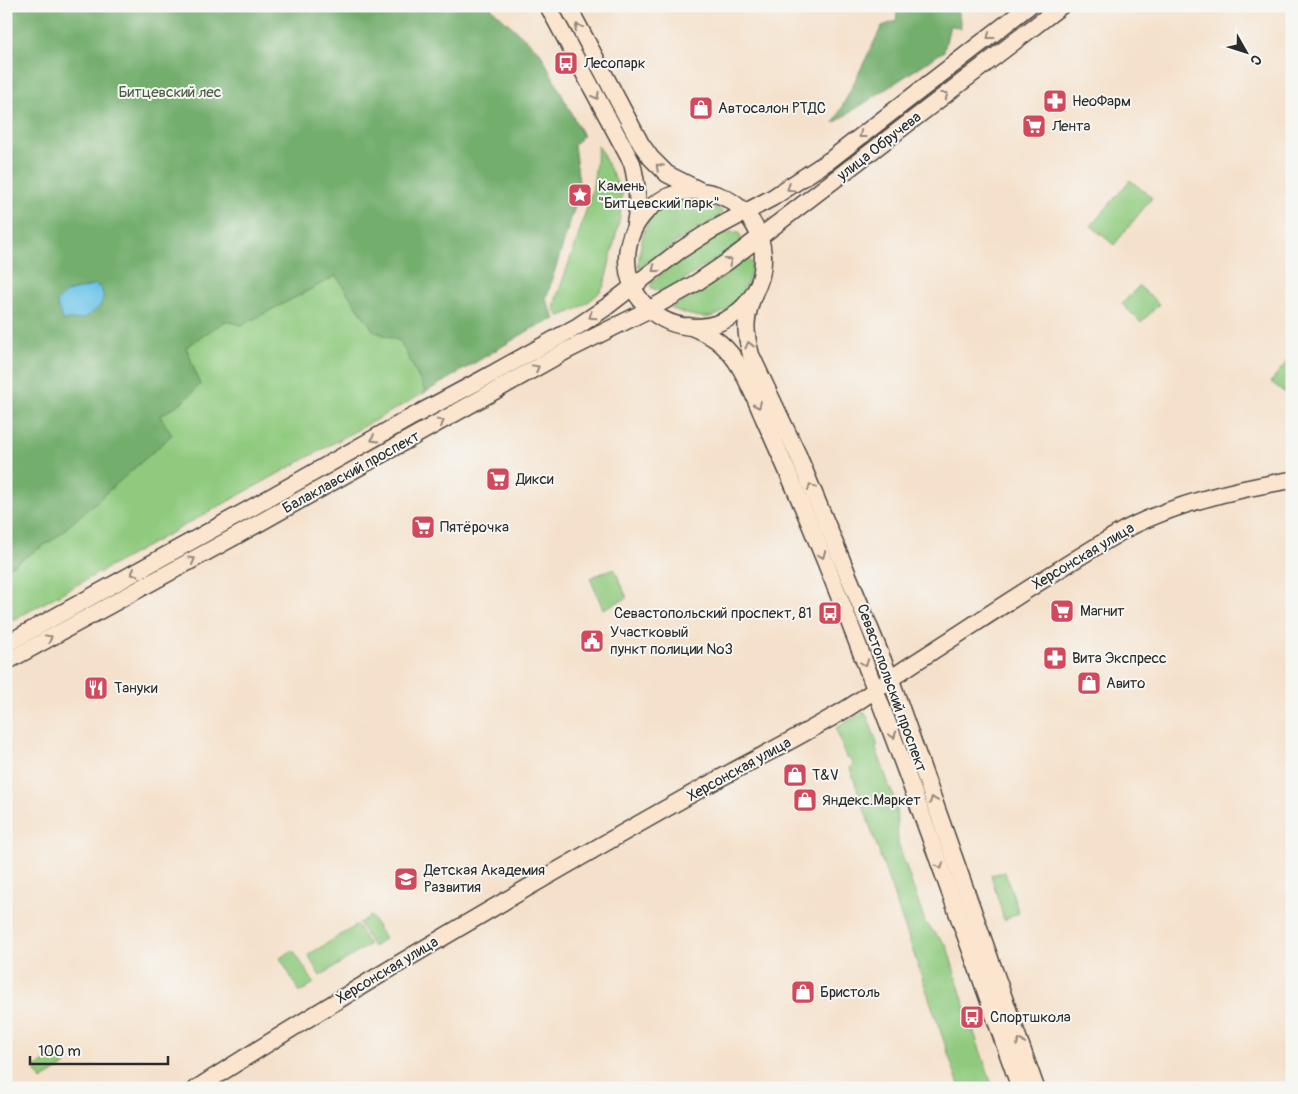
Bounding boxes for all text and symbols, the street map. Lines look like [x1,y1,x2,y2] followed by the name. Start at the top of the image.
[574,23,584,32] one-way arrow
[1220,28,1270,78] north arrow
[987,30,996,39] one-way arrow
[553,50,579,76] bus stop icon: Лесопарк
[1246,51,1265,69] text: С
[583,54,646,73] place label: Лесопарк
[119,83,222,102] park label: Битцевский лес
[1042,88,1068,114] pharmacy icon: НеоФарм
[590,90,600,99] one-way arrow
[939,92,948,100] one-way arrow
[1072,92,1131,111] place label: НеоФарм
[688,95,714,121] shop icon: Автосалон РТДС
[718,99,826,118] place label: Автосалон РТДС
[833,108,925,186] street label: улица Обручева
[1021,113,1047,139] supermarket icon: Лента
[1051,117,1090,136] place label: Лента
[859,130,868,138] one-way arrow
[656,164,665,173] one-way arrow
[598,177,719,213] place label: Камень "Битцевский парк"
[786,181,795,191] one-way arrow
[567,182,593,208] place icon: Камень "Битцевский парк"
[723,258,733,267] one-way arrow
[652,263,661,271] one-way arrow
[588,310,598,319] one-way arrow
[744,341,754,349] one-way arrow
[531,364,540,374] one-way arrow
[752,400,763,409] one-way arrow
[435,418,444,428] one-way arrow
[279,427,424,518] street label: Балаклавский проспект
[370,432,379,442] one-way arrow
[485,466,511,492] supermarket icon: Дикси
[515,470,554,489] place label: Дикси
[807,483,818,492] one-way arrow
[410,514,436,540] supermarket icon: Пятёрочка
[440,518,509,537] place label: Пятёрочка
[1029,518,1138,594] street label: Херсонская улица
[816,550,827,559] one-way arrow
[186,557,195,567] one-way arrow
[131,567,140,577] one-way arrow
[1049,598,1075,624] supermarket icon: Магнит
[817,600,843,626] bus stop icon: Севастопольский проспект, 81
[852,602,931,775] street label: Севастопольский проспект
[1080,602,1125,621] place label: Магнит
[614,604,812,623] place label: Севастопольский проспект, 81
[610,623,733,659] place label: Участковый пункт полиции №3
[579,628,605,654] public building icon: Участковый пункт полиции №3
[44,635,53,645] one-way arrow
[1042,645,1068,671] pharmacy icon: Вита Экспресс
[1072,649,1167,668] place label: Вита Экспресс
[859,658,869,666] one-way arrow
[1076,670,1102,696] shop icon: Авито
[1106,674,1145,693] place label: Авито
[83,675,109,701] restaurant icon: Тануки
[114,679,158,698] place label: Тануки
[887,730,897,739] one-way arrow
[684,733,794,806] street label: Херсонская улица
[782,762,808,788] shop icon: T&V
[812,766,839,785] place label: T&V
[792,787,818,813] shop icon: Яндекс.Маркет
[822,791,921,810] place label: Яндекс.Маркет
[929,797,939,805] one-way arrow
[423,861,545,897] place label: Детская Академия Развития
[934,861,944,870] one-way arrow
[393,866,419,892] school or university icon: Детская Академия Развития
[333,932,442,1008] street label: Херсонская улица
[790,979,816,1005] shop icon: Бристоль
[820,983,881,1002] place label: Бристоль
[959,1004,985,1030] bus stop icon: Спортшкола
[990,1008,1071,1027] place label: Спортшкола
[30,1034,168,1066] scale bar
[1016,1038,1026,1046] one-way arrow
[38,1042,81,1061] text: 100 m

